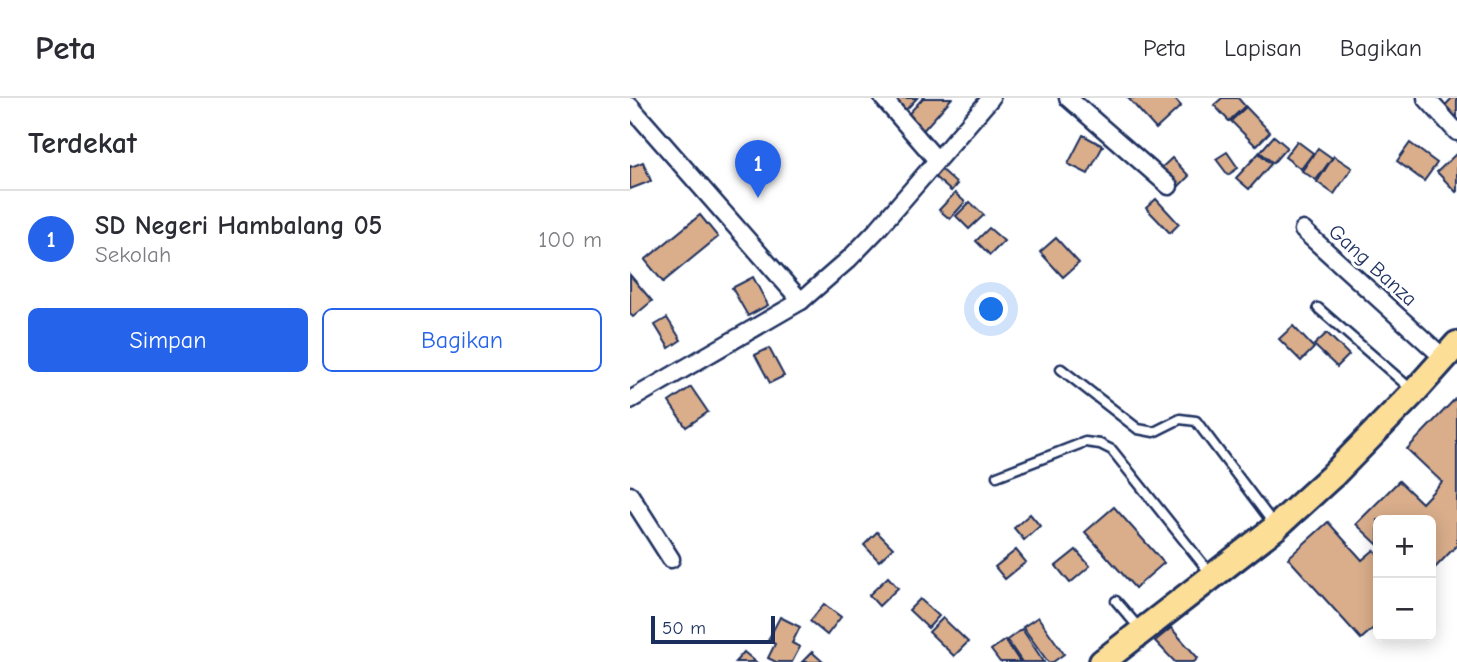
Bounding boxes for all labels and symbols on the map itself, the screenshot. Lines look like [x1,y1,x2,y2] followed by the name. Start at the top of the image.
[735,140,781,198] pin: 1
[1324,219,1422,311] street label: Gang Banza
[974,292,1008,326] your location
[651,613,775,645] scale bar

